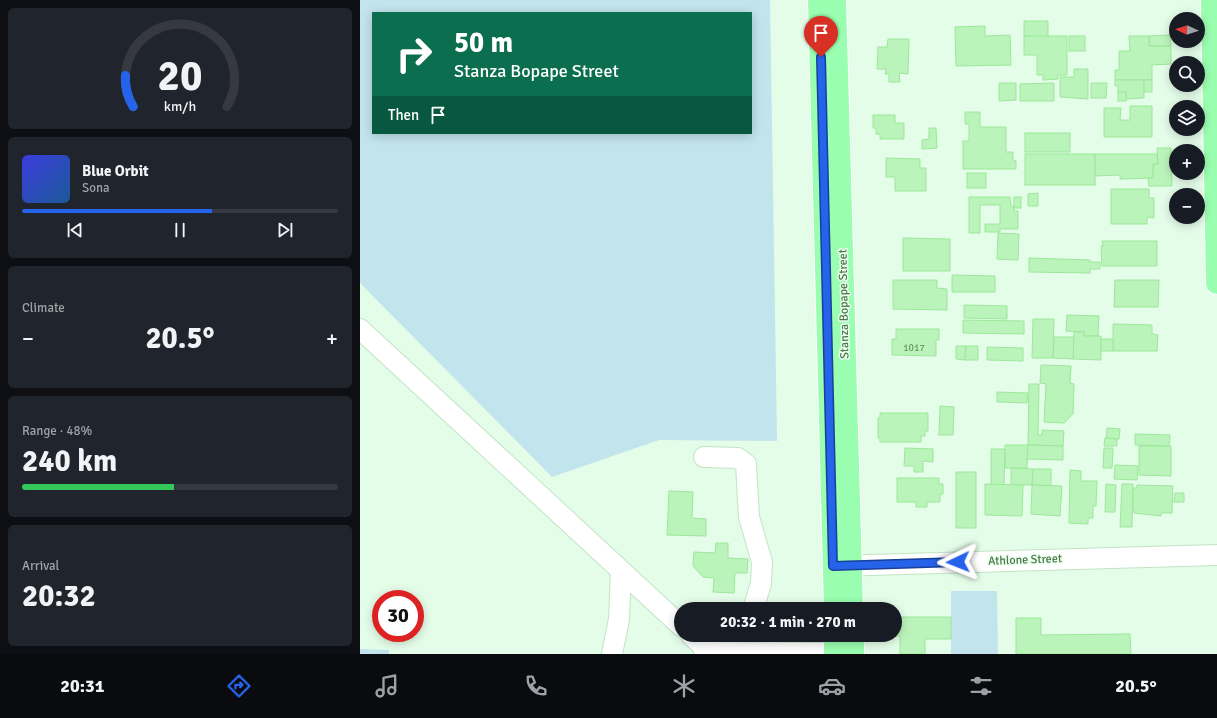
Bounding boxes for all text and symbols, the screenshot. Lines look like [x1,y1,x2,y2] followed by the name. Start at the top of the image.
[1169,12,1205,48] north arrow
[1169,12,1205,224] map controls
[804,16,838,57] pin
[810,22,832,44] icon: arrive
[454,26,513,60] text: 50 m
[388,28,440,80] icon: right
[158,50,202,101] text: 20
[1169,56,1205,92] button: search
[454,60,619,82] text: Stanza Bopape Street
[164,97,196,114] text: km/h
[1169,100,1205,136] button: layers
[427,104,449,126] icon: arrive
[388,106,419,124] text: Then
[1169,144,1205,180] button: +
[82,162,149,180] text: Blue Orbit
[82,180,110,196] text: Sona
[1169,188,1205,224] button: −
[64,219,86,241] icon: previous
[169,219,191,241] icon: pause
[274,219,296,241] icon: next
[836,249,852,359] street label: Stanza Bopape Street
[22,300,65,316] text: Climate
[145,320,215,357] text: 20.5°
[22,325,34,352] text: −
[326,325,338,352] text: +
[903,342,925,354] house number: 1017
[22,423,92,439] text: Range · 48%
[22,443,117,480] text: 240 km
[937,541,979,583] position arrow
[988,551,1062,569] street label: Athlone Street
[22,558,59,574] text: Arrival
[22,578,96,615] text: 20:32
[372,590,424,642] speed limit sign: 30
[720,613,856,631] text: 20:32 · 1 min · 270 m
[225,672,253,700] icon: directions
[373,672,401,700] icon: music
[522,672,550,700] icon: phone
[670,672,698,700] icon: climate
[818,672,846,700] icon: car
[967,672,995,700] icon: filters
[60,675,104,697] text: 20:31
[1115,675,1157,697] text: 20.5°

